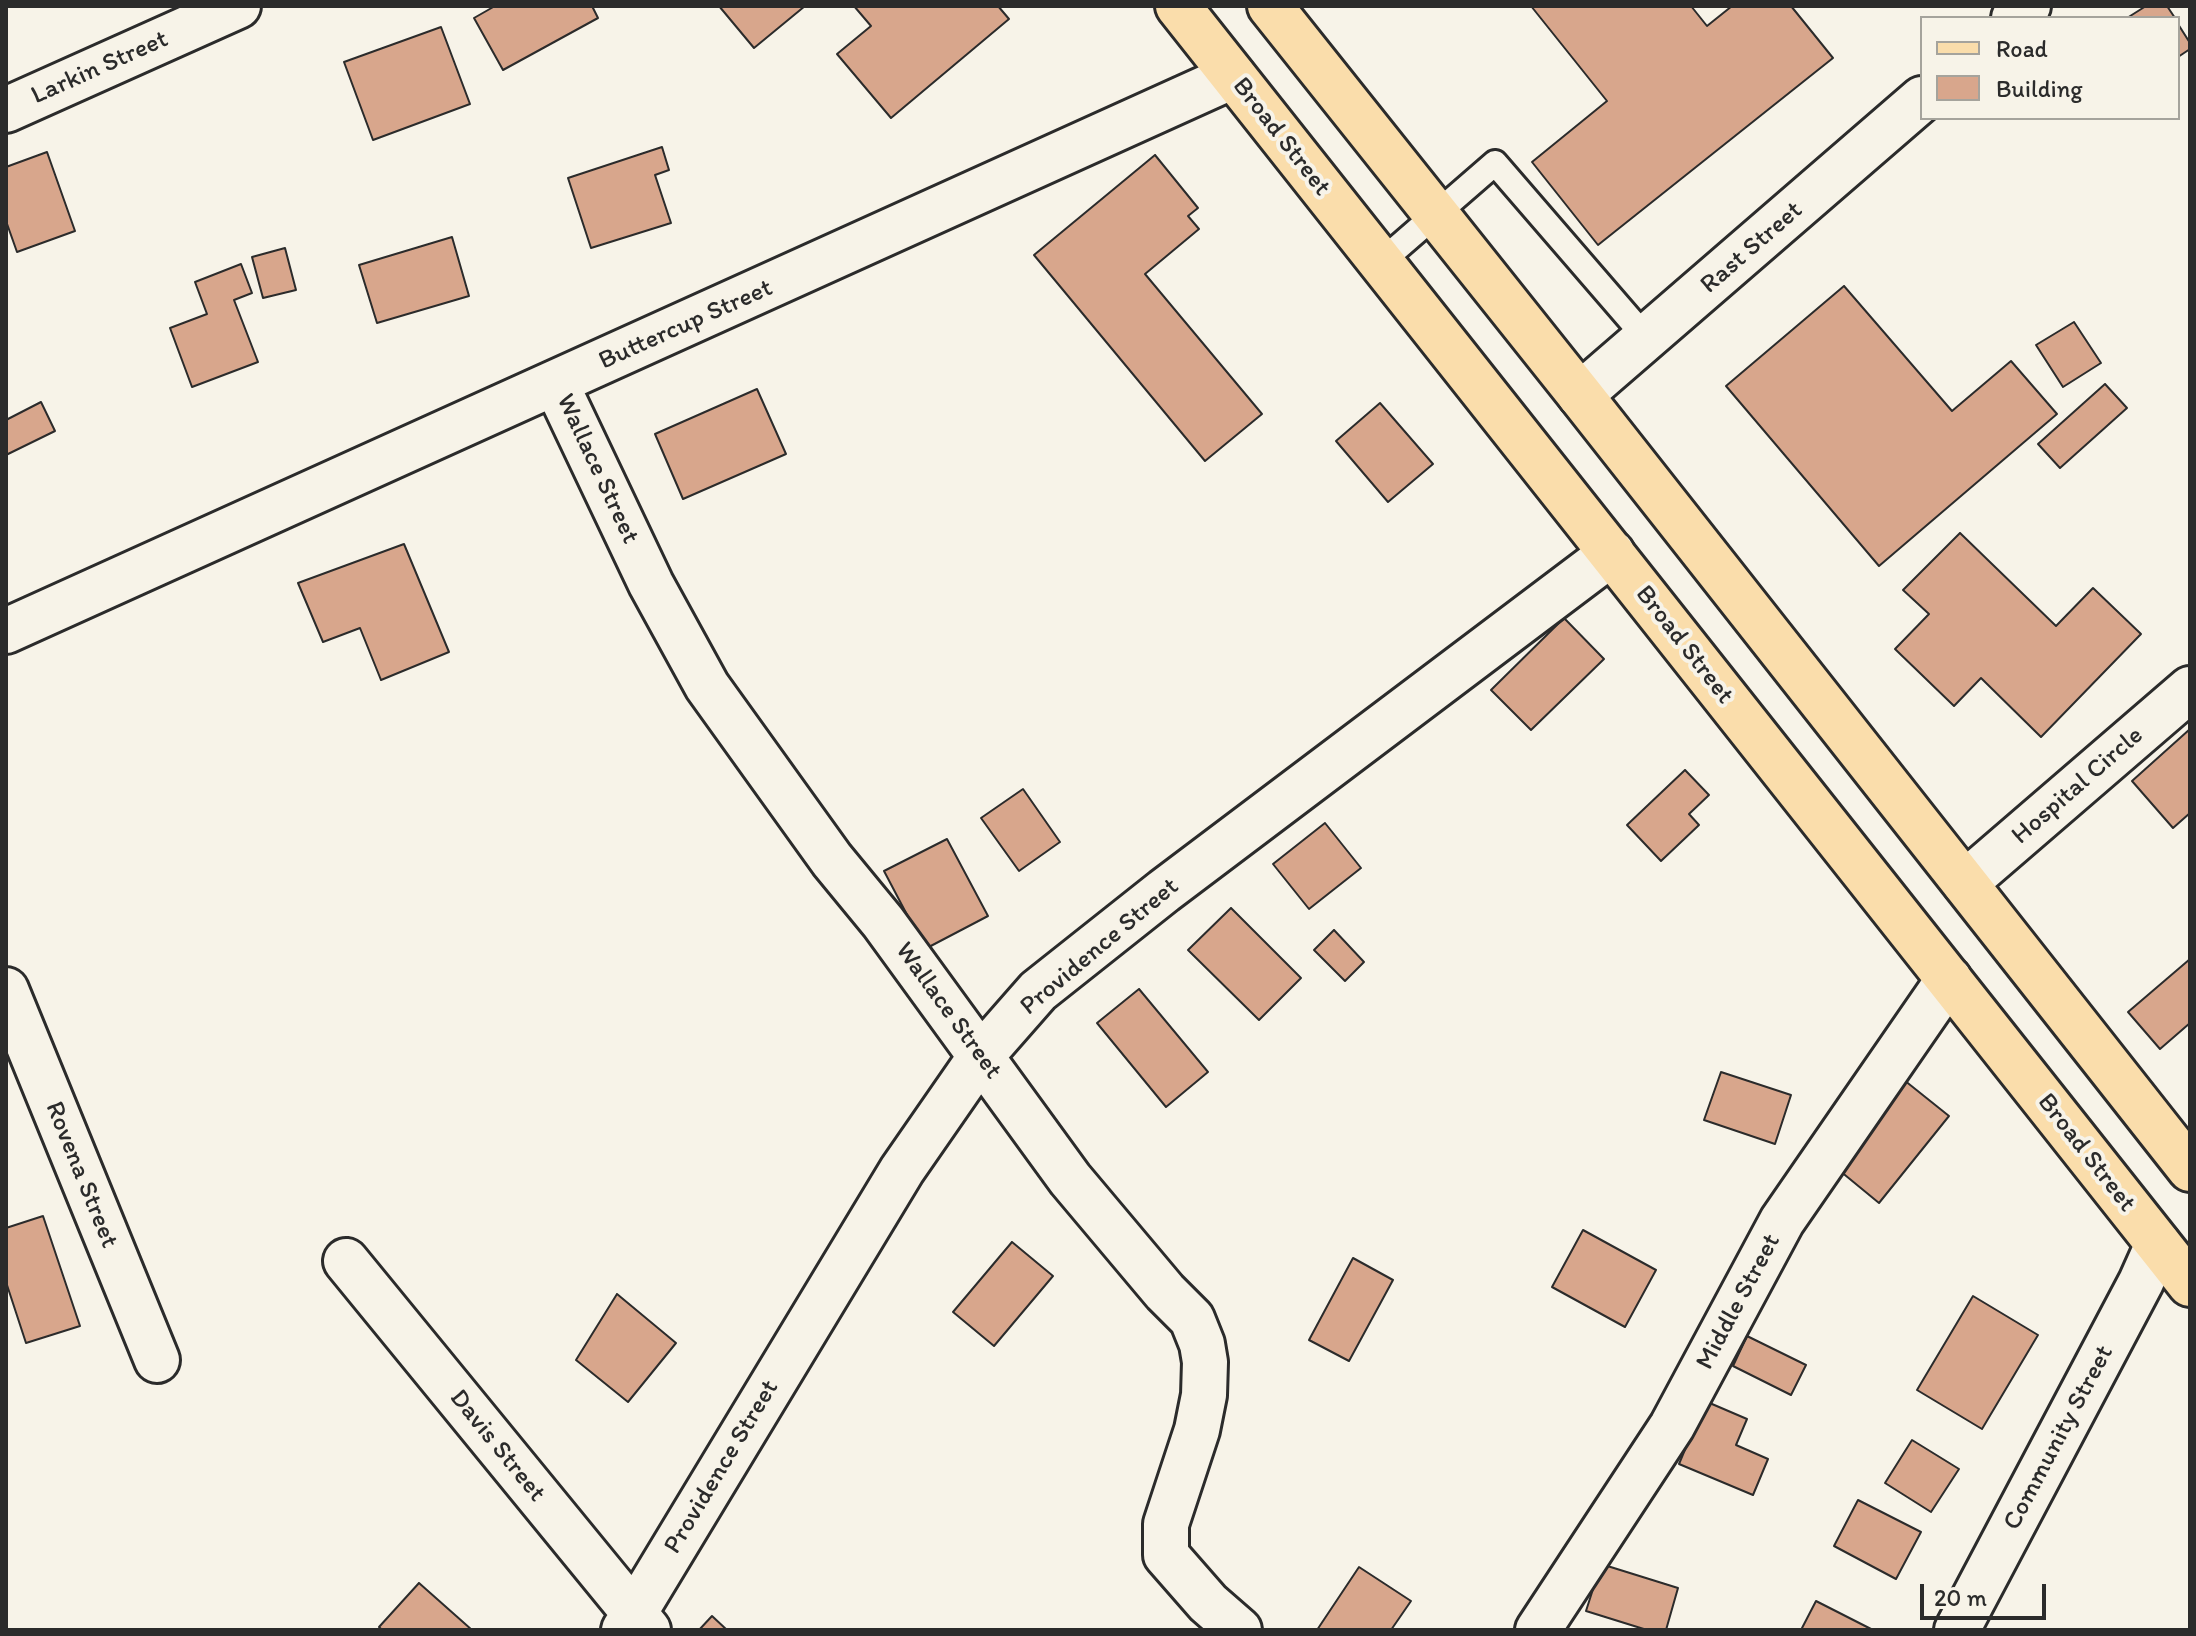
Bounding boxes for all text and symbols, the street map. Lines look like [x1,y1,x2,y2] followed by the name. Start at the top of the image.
[1920,16,2180,120] legend
[27,24,173,112] street label: Larkin Street
[1996,34,2048,63] text: Road
[1225,72,1337,202] street label: Broad Street
[1996,74,2083,103] text: Building
[1695,195,1809,301] street label: Rast Street
[594,273,778,377] street label: Buttercup Street
[549,389,645,549] street label: Wallace Street
[1628,580,1740,710] street label: Broad Street
[2006,720,2150,852] street label: Hospital Circle
[1014,872,1186,1022] street label: Providence Street
[888,936,1008,1086] street label: Wallace Street
[2030,1088,2142,1218] street label: Broad Street
[37,1097,125,1253] street label: Rovena Street
[1690,1229,1788,1375] street label: Middle Street
[1997,1340,2121,1536] street label: Community Street
[658,1374,786,1560] street label: Providence Street
[442,1384,552,1508] street label: Davis Street
[1924,1568,2050,1618] scale bar
[1934,1583,1987,1612] text: 20 m

